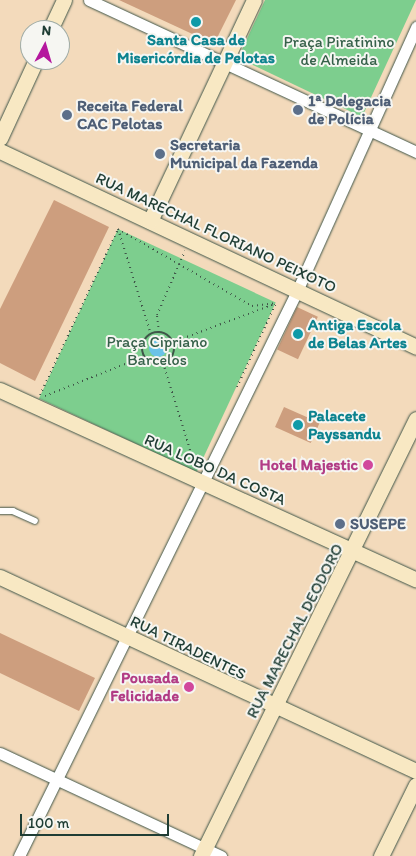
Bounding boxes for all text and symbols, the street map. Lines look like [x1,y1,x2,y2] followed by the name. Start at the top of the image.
[190,16,202,28] marker: Santa Casa de Misericórdia de Pelotas
[20,20,70,70] north arrow
[41,22,52,40] text: N
[117,30,275,68] place label: Santa Casa de Misericórdia de Pelotas
[284,32,394,70] park label: Praça Piratinino de Almeida
[308,91,391,129] place label: 1ª Delegacia de Polícia
[77,96,182,134] place label: Receita Federal CAC Pelotas
[292,104,304,116] marker: 1ª Delegacia de Polícia
[61,109,73,121] marker: Receita Federal CAC Pelotas
[170,135,318,173] place label: Secretaria Municipal da Fazenda
[154,148,166,160] marker: Secretaria Municipal da Fazenda
[94,169,338,297] street label: RUA MARECHAL FLORIANO PEIXOTO
[308,315,406,353] place label: Antiga Escola de Belas Artes
[292,328,304,340] marker: Antiga Escola de Belas Artes
[106,332,208,370] park label: Praça Cipriano Barcelos
[308,406,381,444] place label: Palacete Payssandu
[292,419,304,431] marker: Palacete Payssandu
[141,430,289,510] street label: RUA LOBO DA COSTA
[260,455,358,475] place label: Hotel Majestic
[362,459,374,471] marker: Hotel Majestic
[350,514,406,534] place label: SUSEPE
[334,518,346,530] marker: SUSEPE
[243,541,347,721] street label: RUA MARECHAL DEODORO
[127,612,249,684] street label: RUA TIRADENTES
[110,668,179,706] place label: Pousada Felicidade
[183,681,195,693] marker: Pousada Felicidade
[22,804,171,836] scale bar
[28,814,69,832] text: 100 m

